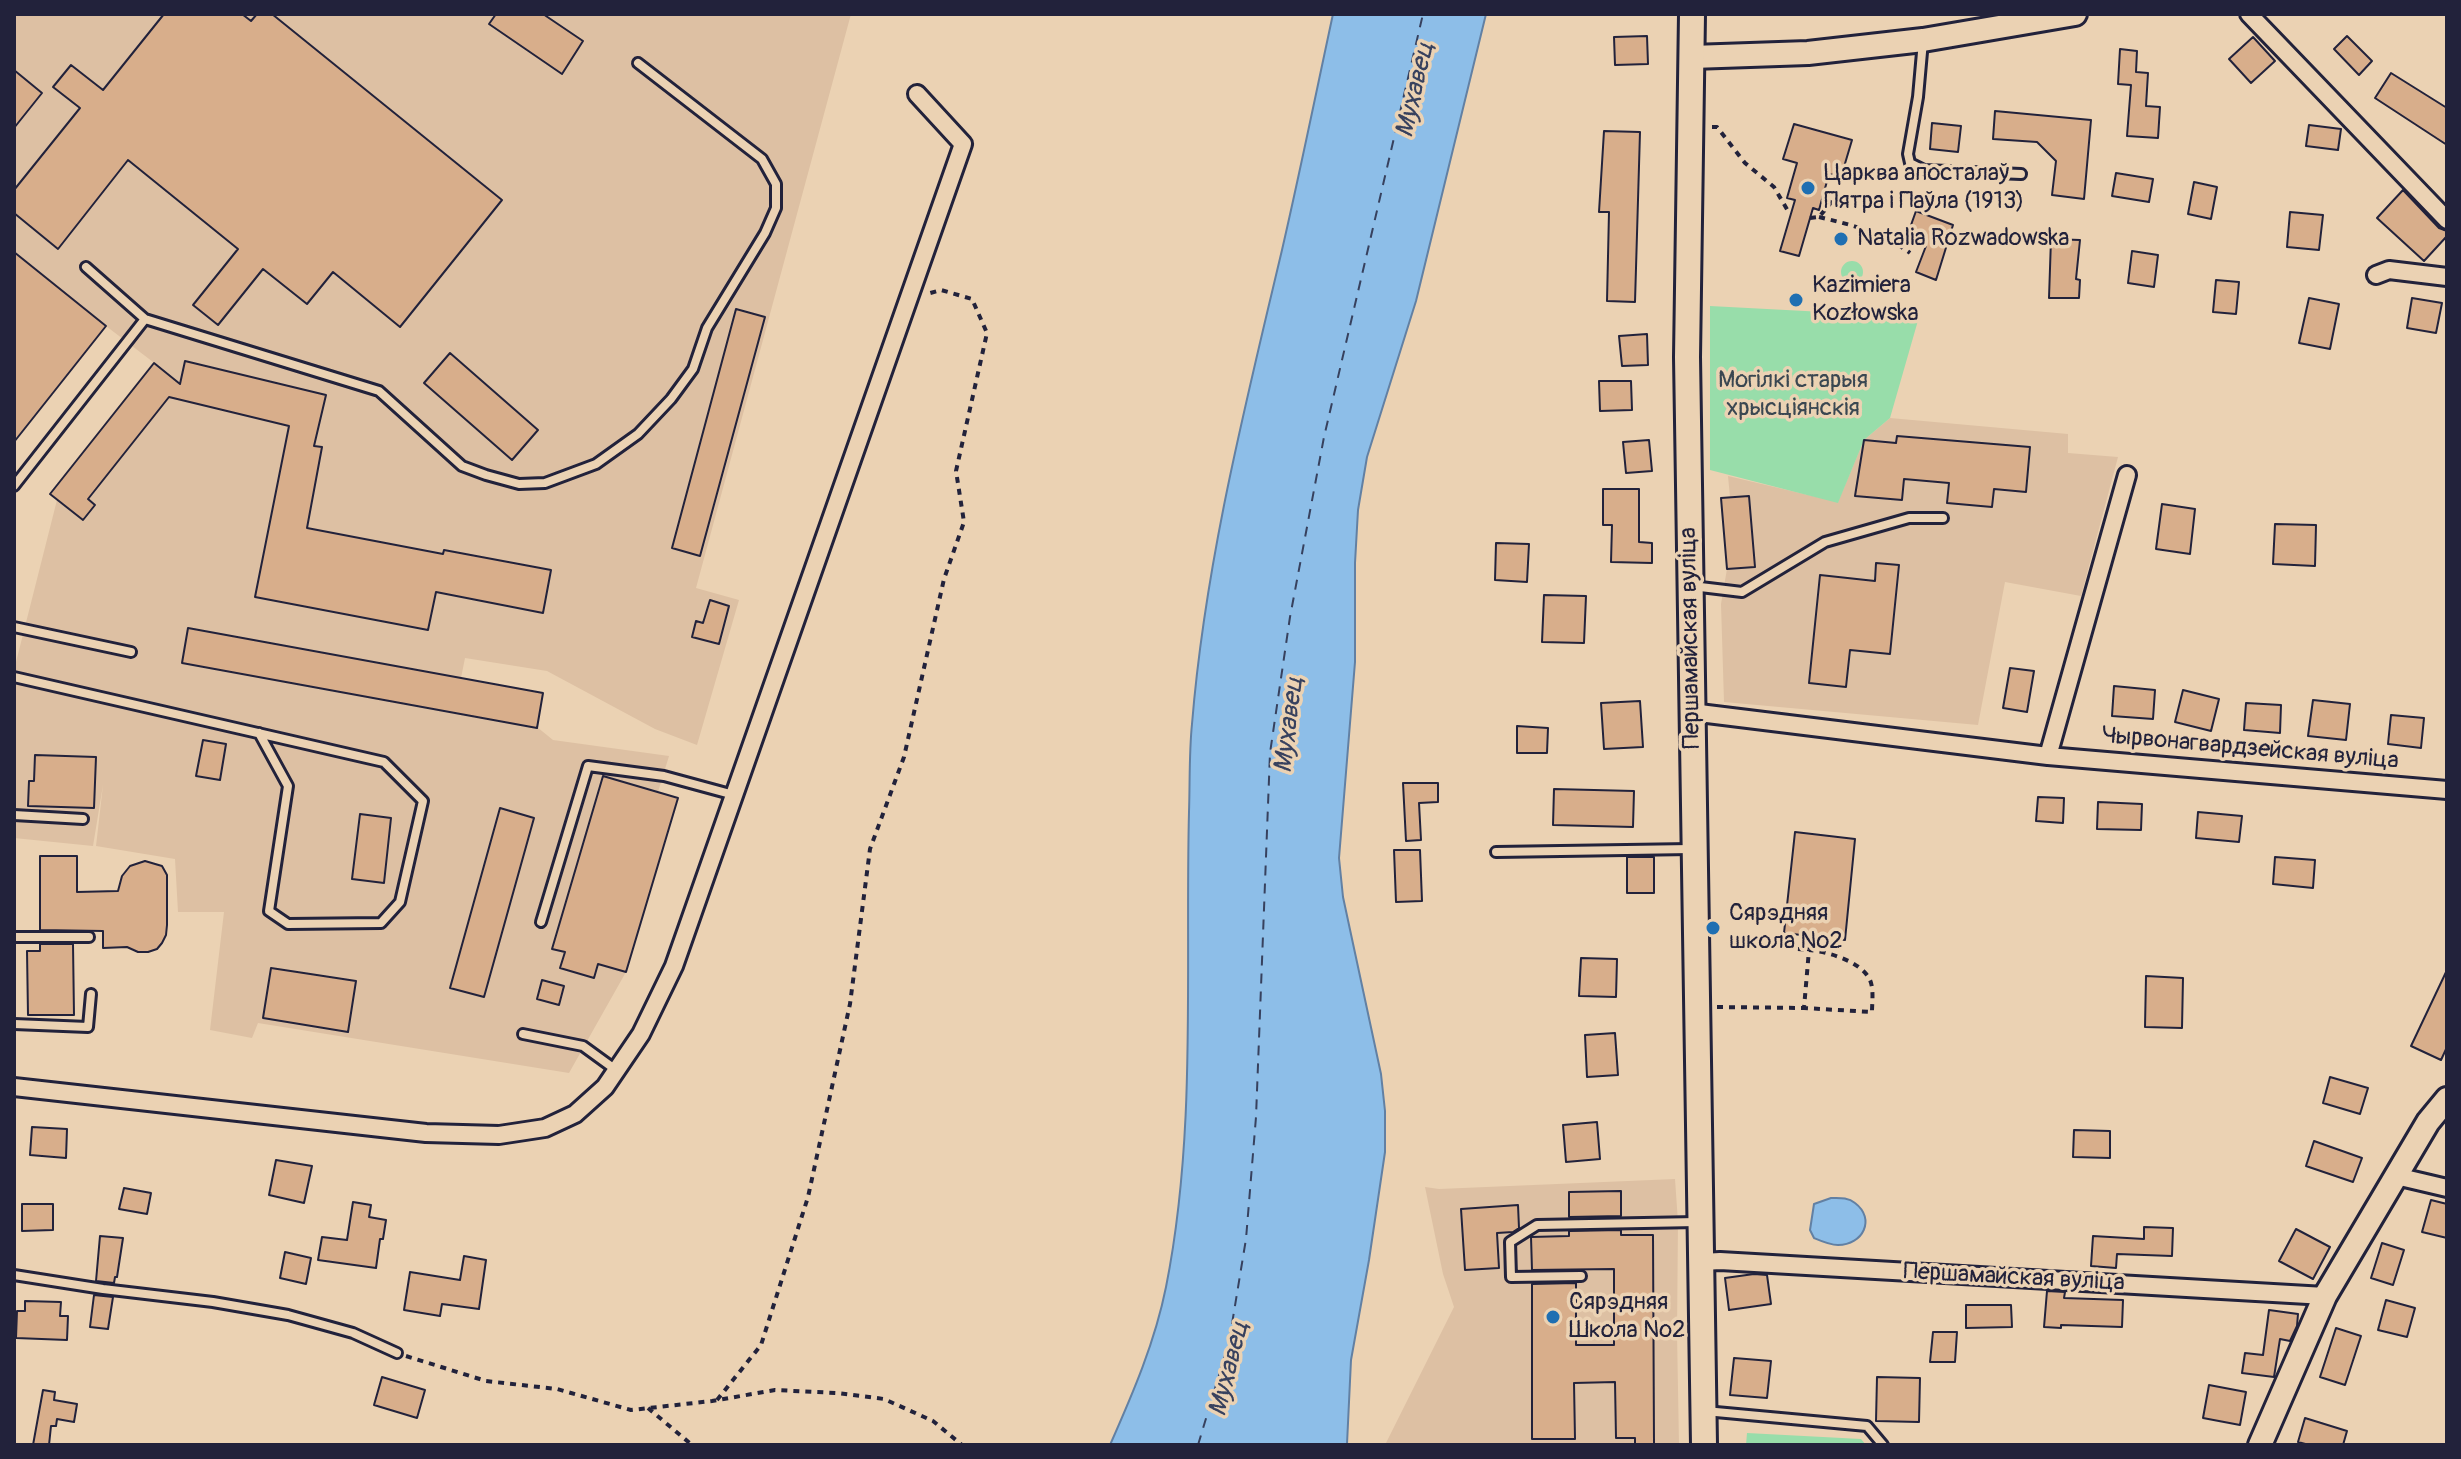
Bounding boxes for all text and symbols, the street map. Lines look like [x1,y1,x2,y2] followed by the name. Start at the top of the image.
[1390,39,1442,141] water label: Мухавец
[1824,160,2024,216] place label: Царква апосталаў Пятра і Паўла (1913)
[1799,179,1817,197] marker: Царква апосталаў Пятра і Паўла (1913)
[1857,225,2070,253] place label: Natalia Rozwadowska
[1832,230,1850,248] marker: Natalia Rozwadowska
[1812,272,1919,328] place label: Kazimiera Kozłowska
[1787,291,1805,309] marker: Kazimiera Kozłowska
[1718,367,1868,423] park label: Могілкі старыя хрысціянскія
[1675,527,1707,749] street label: Першамайская вуліца
[1269,675,1311,775] water label: Мухавец
[2100,722,2400,776] street label: Чырвонагвардзейская вуліца
[1729,900,1843,956] place label: Сярэдняя школа №2
[1704,919,1722,937] marker: Сярэдняя школа №2
[1903,1258,2125,1298] street label: Першамайская вуліца
[1569,1289,1685,1345] place label: Сярэдняя Школа №2
[1544,1308,1562,1326] marker: Сярэдняя Школа №2
[1203,1318,1257,1420] water label: Мухавец

